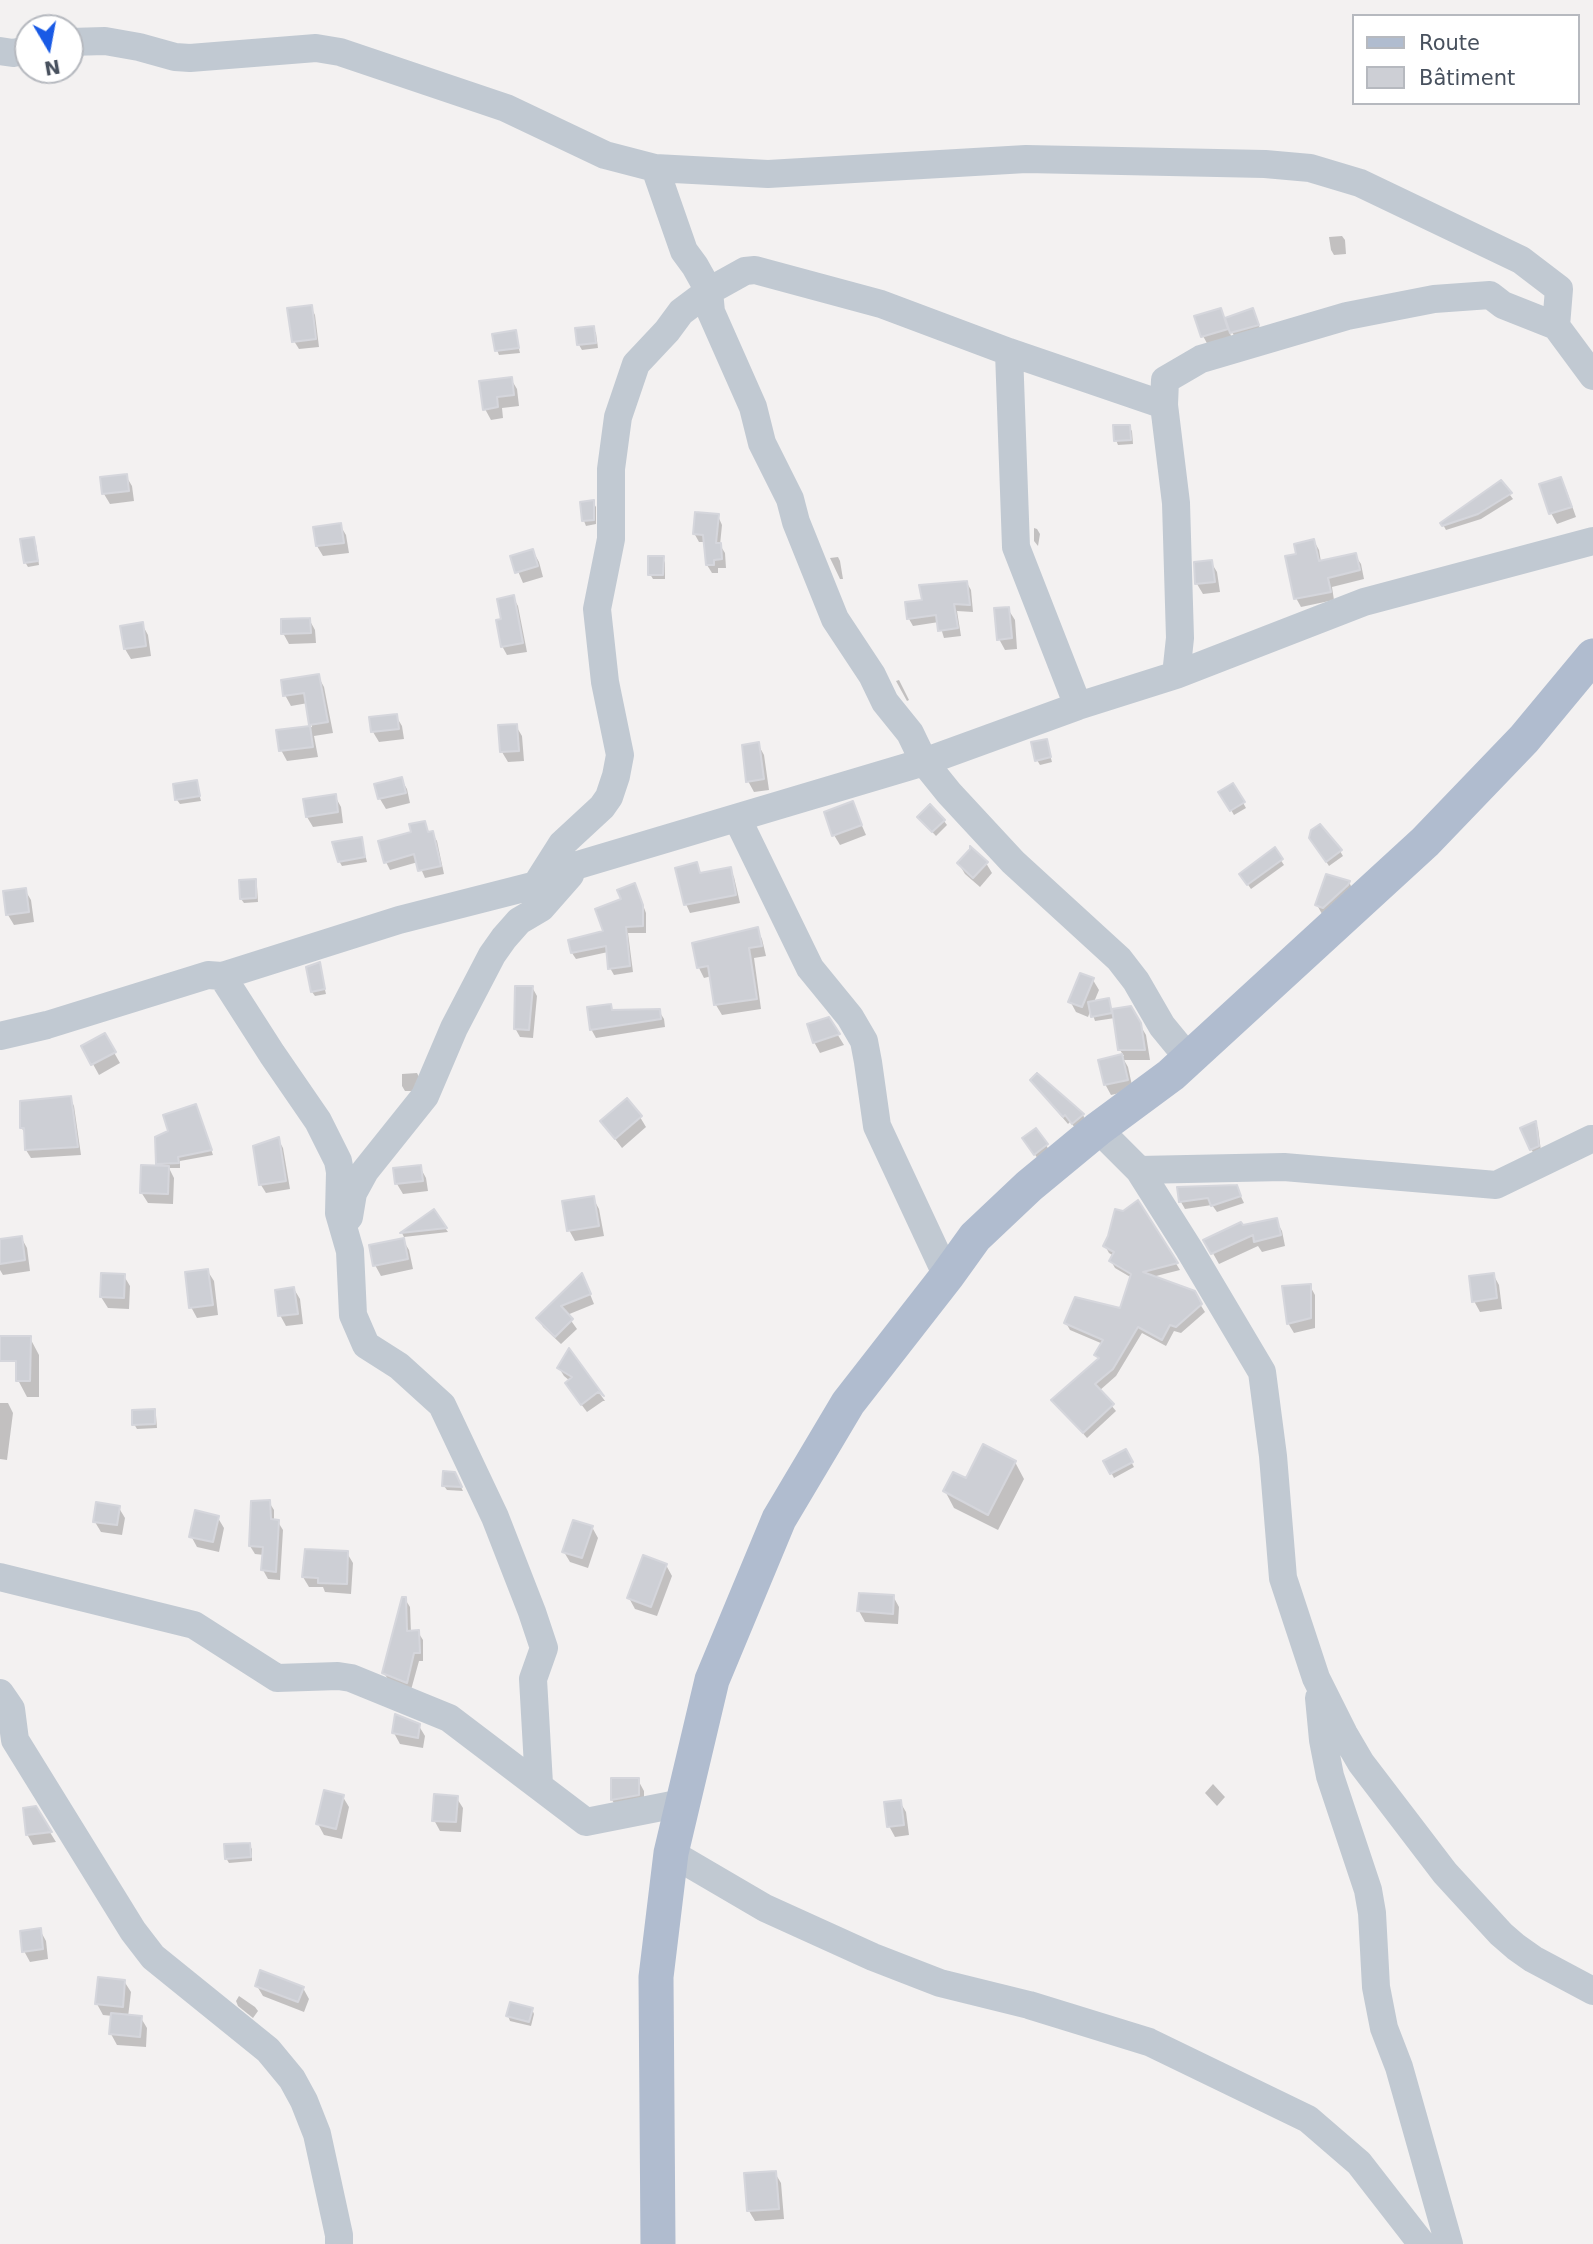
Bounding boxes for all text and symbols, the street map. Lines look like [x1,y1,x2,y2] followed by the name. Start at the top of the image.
[14,14,84,84] north arrow
[1352,14,1579,105] legend
[1419,31,1480,55] text: Route
[43,55,62,80] text: N
[1419,66,1515,90] text: Bâtiment

